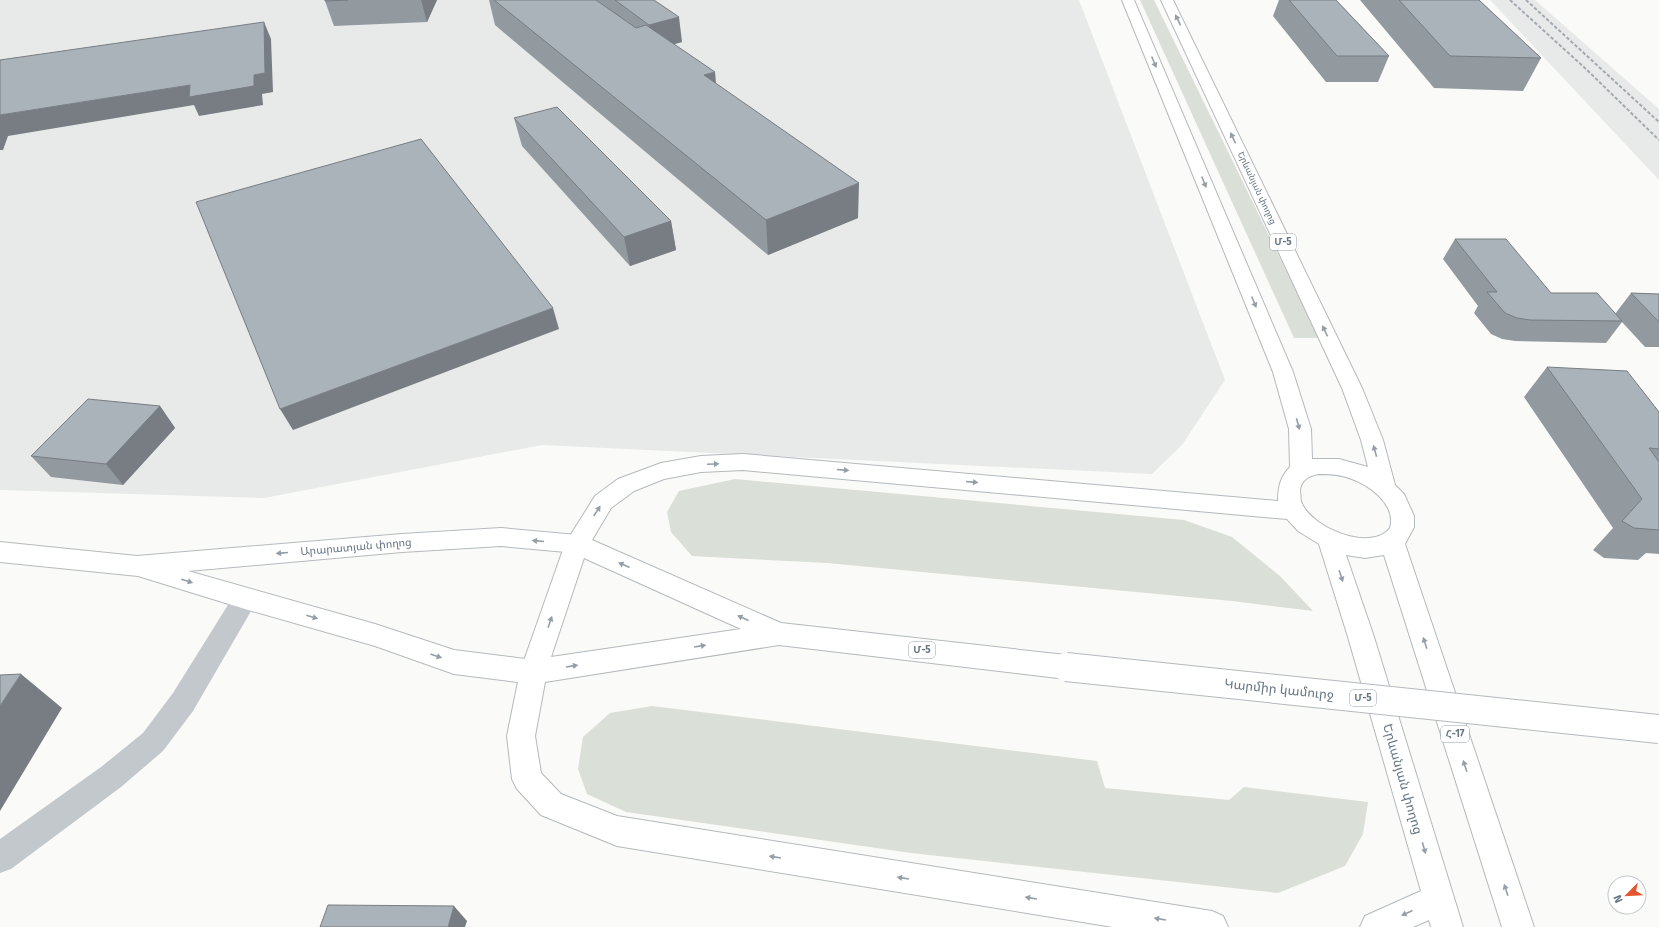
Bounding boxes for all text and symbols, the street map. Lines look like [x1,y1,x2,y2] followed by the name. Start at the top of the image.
[1174,15,1181,26] one-way arrow
[1152,56,1158,68] one-way arrow
[1230,132,1236,143] one-way arrow
[1236,150,1278,226] street label: Երևանյան փողոց
[1201,176,1207,187] one-way arrow
[1270,234,1296,250] road number: Մ-5
[1251,297,1257,309] one-way arrow
[1322,326,1328,337] one-way arrow
[1295,418,1301,430] one-way arrow
[1372,445,1378,457] one-way arrow
[707,460,719,467] one-way arrow
[837,467,849,474] one-way arrow
[966,479,978,485] one-way arrow
[594,505,601,517] one-way arrow
[300,536,412,558] street label: Արարատյան փողոց
[532,537,544,544] one-way arrow
[276,550,288,556] one-way arrow
[618,562,630,568] one-way arrow
[1339,571,1345,583] one-way arrow
[182,578,194,584] one-way arrow
[306,615,318,621] one-way arrow
[737,615,749,621] one-way arrow
[548,616,554,628] one-way arrow
[1422,636,1428,648] one-way arrow
[909,642,935,658] road number: Մ-5
[694,643,706,649] one-way arrow
[431,653,443,659] one-way arrow
[566,663,578,669] one-way arrow
[1224,676,1335,702] street label: Կարմիր կամուրջ
[1350,690,1376,706] road number: Մ-5
[1380,722,1426,836] street label: Երևանյան փողոց
[1441,726,1469,742] road number: Հ-17
[1462,760,1468,772] one-way arrow
[1421,842,1427,854] one-way arrow
[769,854,781,860] one-way arrow
[897,875,909,881] one-way arrow
[1607,875,1647,915] north arrow
[1502,884,1508,896] one-way arrow
[1611,893,1626,905] text: N
[1025,895,1037,901] one-way arrow
[1402,910,1413,916] one-way arrow
[1154,916,1166,922] one-way arrow

